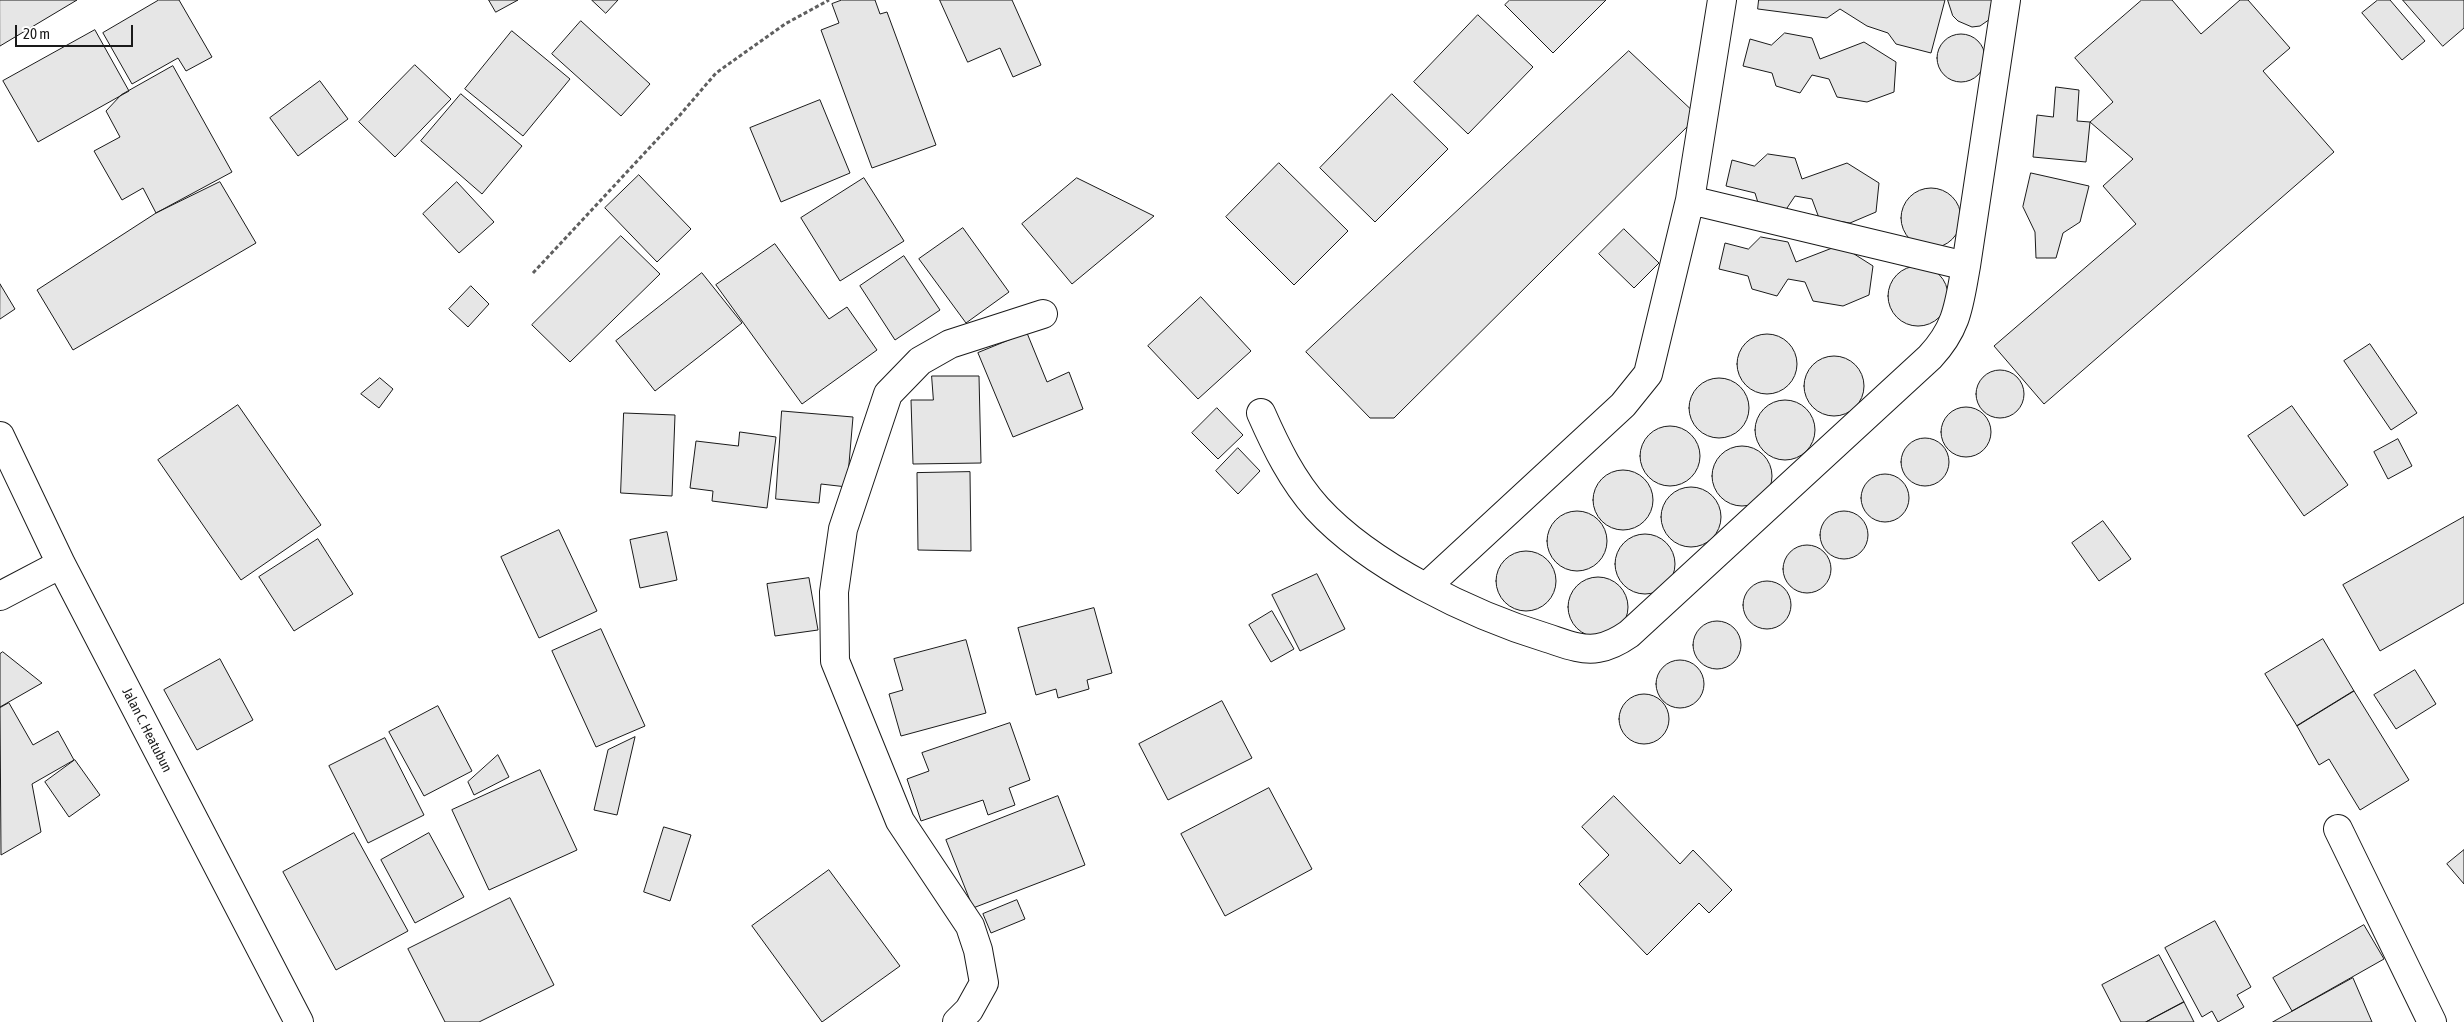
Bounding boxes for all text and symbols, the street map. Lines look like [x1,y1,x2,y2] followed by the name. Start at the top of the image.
[18,15,135,47] scale bar
[23,25,50,42] text: 20 m
[118,685,176,775] street label: Jalan C. Heatubun

